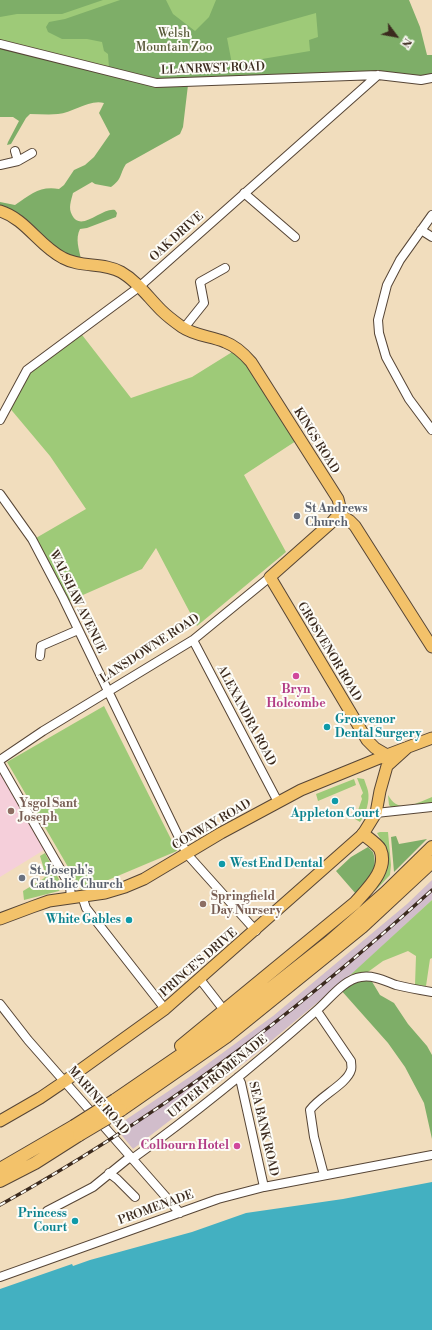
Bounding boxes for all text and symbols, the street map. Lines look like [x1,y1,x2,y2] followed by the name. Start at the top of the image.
[376,16,416,56] north arrow
[136,27,212,55] park label: Welsh Mountain Zoo
[398,35,414,50] text: N
[161,60,265,78] street label: LLANRWST ROAD
[147,209,207,265] street label: OAK DRIVE
[290,405,342,477] street label: KINGS ROAD
[305,502,368,530] place label: St Andrews Church
[292,511,302,521] marker: St Andrews Church
[46,548,108,656] street label: WALSHAW AVENUE
[294,600,364,704] street label: GROSVENOR ROAD
[98,611,202,687] street label: LANSDOWNE ROAD
[213,663,279,769] street label: ALEXANDRA ROAD
[291,671,301,681] marker: Bryn Holcombe
[266,683,326,711] place label: Bryn Holcombe
[335,713,421,741] place label: Grosvenor Dental Surgery
[322,722,332,732] marker: Grosvenor Dental Surgery
[330,796,340,806] marker: Appleton Court
[19,797,77,825] place label: Ysgol Sant Joseph
[170,797,254,853] street label: CONWAY ROAD
[6,806,16,816] marker: Ysgol Sant Joseph
[291,807,379,821] place label: Appleton Court
[230,857,323,871] place label: West End Dental
[217,859,227,869] marker: West End Dental
[30,864,123,892] place label: St. Joseph's Catholic Church
[17,873,27,883] marker: St. Joseph's Catholic Church
[211,890,282,918] place label: Springfield Day Nursery
[198,899,208,909] marker: Springfield Day Nursery
[46,913,121,927] place label: White Gables
[124,915,134,925] marker: White Gables
[158,926,240,1000] street label: PRINCE'S DRIVE
[165,1032,271,1122] street label: UPPER PROMENADE
[64,1064,132,1138] street label: MARINE ROAD
[245,1080,281,1178] street label: SEA BANK ROAD
[141,1139,229,1153] place label: Colbourn Hotel
[232,1141,242,1151] marker: Colbourn Hotel
[116,1188,196,1228] street label: PROMENADE
[18,1207,67,1235] place label: Princess Court
[70,1216,80,1226] marker: Princess Court

